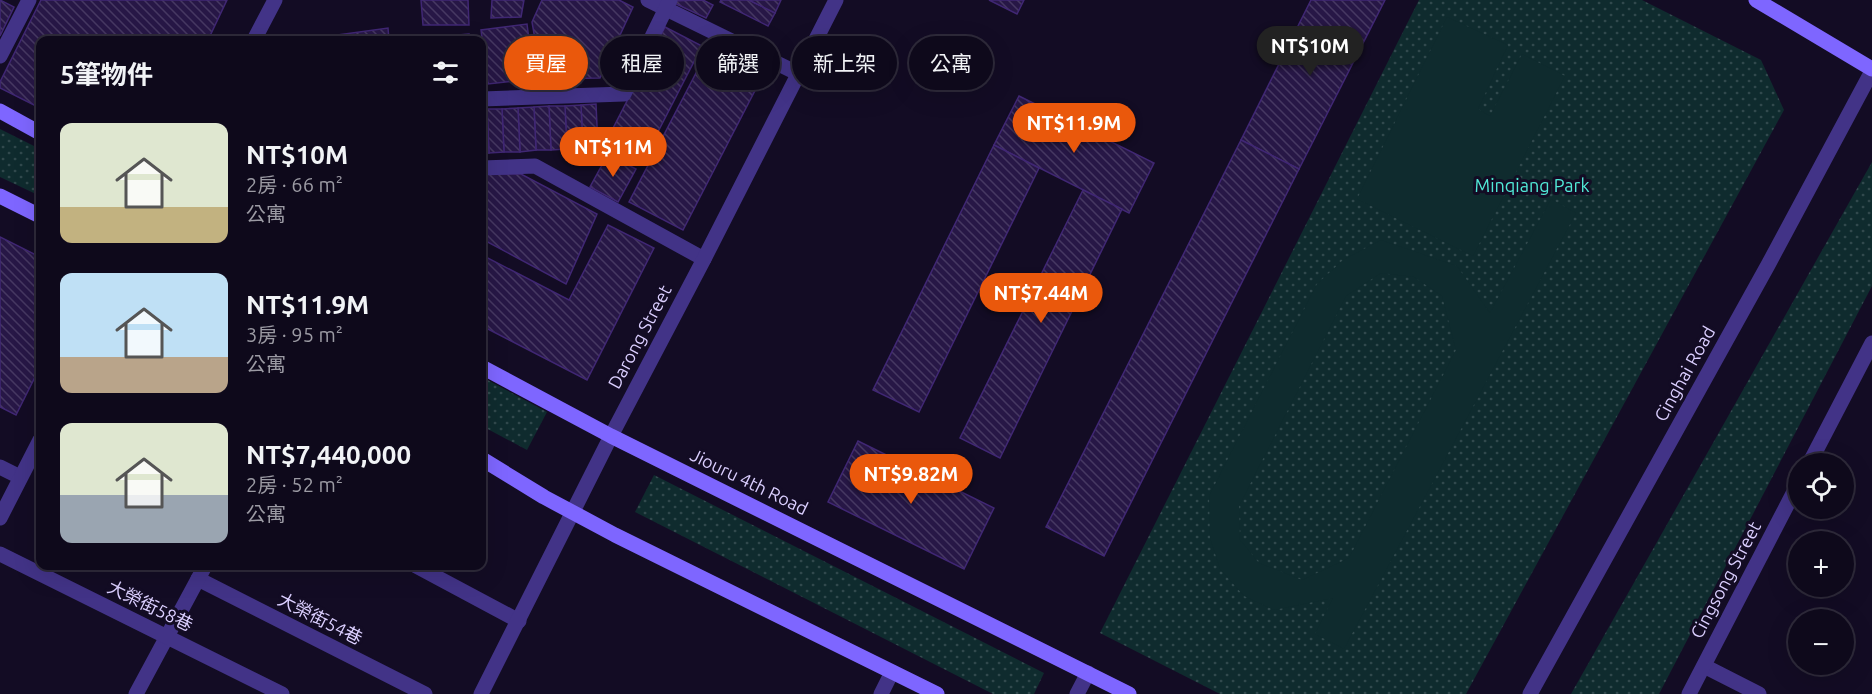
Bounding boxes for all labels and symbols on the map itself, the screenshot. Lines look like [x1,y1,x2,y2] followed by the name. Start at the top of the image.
[1261,26,1359,77] pin: NT$10M
[1012,103,1136,154] pin: NT$11.9M
[564,127,662,178] pin: NT$11M
[1475,175,1589,195] park label: Minqiang Park
[979,273,1103,324] pin: NT$7.44M
[603,281,675,392] street label: Darong Street
[1650,323,1718,425] street label: Cinghai Road
[687,444,812,518] street label: Jiouru 4th Road
[849,454,973,505] pin: NT$9.82M
[1686,518,1764,641] street label: Cingsong Street
[105,576,196,634] street label: 大榮街58巷
[275,588,366,648] street label: 大榮街54巷

